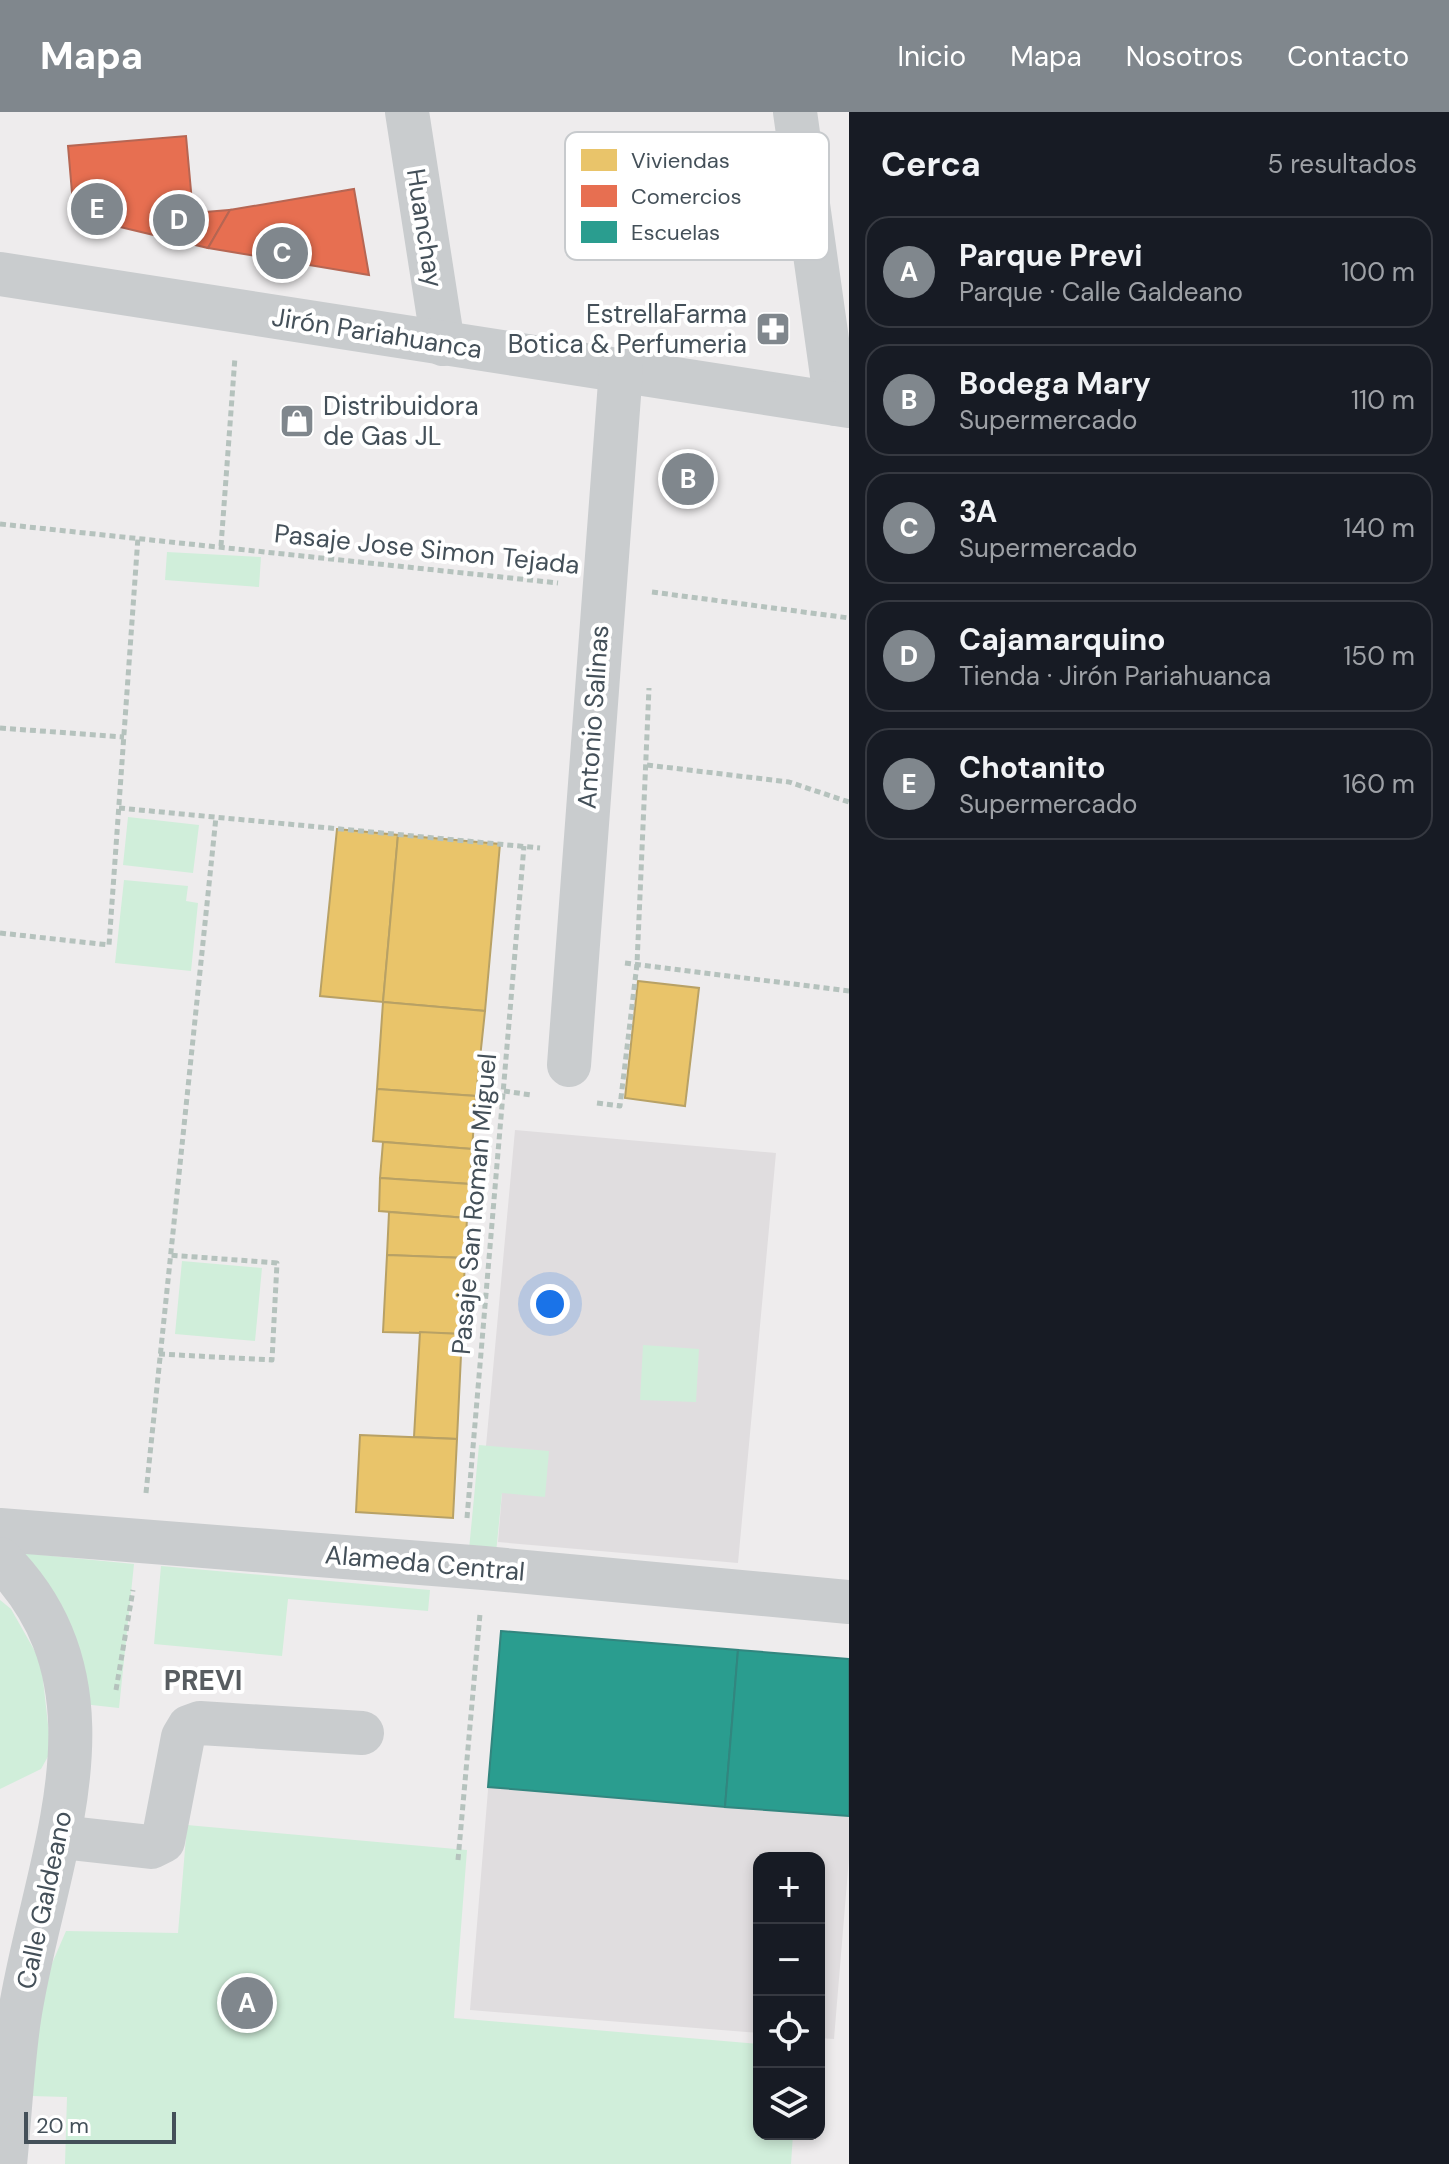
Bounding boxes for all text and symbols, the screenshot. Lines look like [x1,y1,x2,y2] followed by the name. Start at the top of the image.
[40,31,143,81] text: Mapa
[897,38,966,75] text: Inicio
[1010,38,1082,75] text: Mapa
[1126,38,1243,75] text: Nosotros
[1287,38,1409,75] text: Contacto
[565,132,829,260] legend
[881,142,981,187] text: Cerca
[631,146,730,175] text: Viviendas
[1267,147,1417,181] text: 5 resultados
[399,166,451,290] street label: Huanchay
[71,179,123,239] pin: E
[631,182,742,211] text: Comercios
[153,190,205,250] pin: D
[631,218,720,247] text: Escuelas
[256,223,308,283] pin: C
[959,236,1142,275] text: Parque Previ
[900,255,918,289] text: A
[1341,255,1415,289] text: 100 m
[959,275,1243,309] text: Parque · Calle Galdeano
[508,297,747,361] place label: EstrellaFarma Botica & Perfumeria
[270,300,484,366] street label: Jirón Pariahuanca
[754,310,792,348] pharmacy icon: EstrellaFarma Botica & Perfumeria
[959,364,1151,403] text: Bodega Mary
[901,383,917,417] text: B
[1351,383,1415,417] text: 110 m
[323,389,479,453] place label: Distribuidora de Gas JL
[278,402,316,440] shop icon: Distribuidora de Gas JL
[959,403,1137,437] text: Supermercado
[662,449,714,509] pin: B
[959,492,997,531] text: 3A
[899,511,919,545] text: C
[1343,511,1415,545] text: 140 m
[273,516,581,582] street label: Pasaje Jose Simon Tejada
[959,531,1137,565] text: Supermercado
[959,620,1166,659] text: Cajamarquino
[570,624,616,810] street label: Antonio Salinas
[900,639,918,673] text: D
[1343,639,1415,673] text: 150 m
[959,659,1271,693] text: Tienda · Jirón Pariahuanca
[959,748,1106,787] text: Chotanito
[901,767,917,801] text: E
[1343,767,1415,801] text: 160 m
[959,787,1137,821] text: Supermercado
[444,1052,504,1356] street label: Pasaje San Roman Miguel
[530,1284,570,1324] your location
[324,1537,526,1589] street label: Alameda Central
[164,1662,242,1699] district label: PREVI
[9,1808,79,1992] street label: Calle Galdeano
[753,1852,825,2140] map controls
[753,1852,825,1924] button: +
[753,1924,825,1996] button: −
[221,1973,273,2033] pin: A
[753,1996,825,2068] button: locate
[753,2068,825,2140] button: layers
[24,2108,176,2144] scale bar
[36,2111,89,2140] text: 20 m

